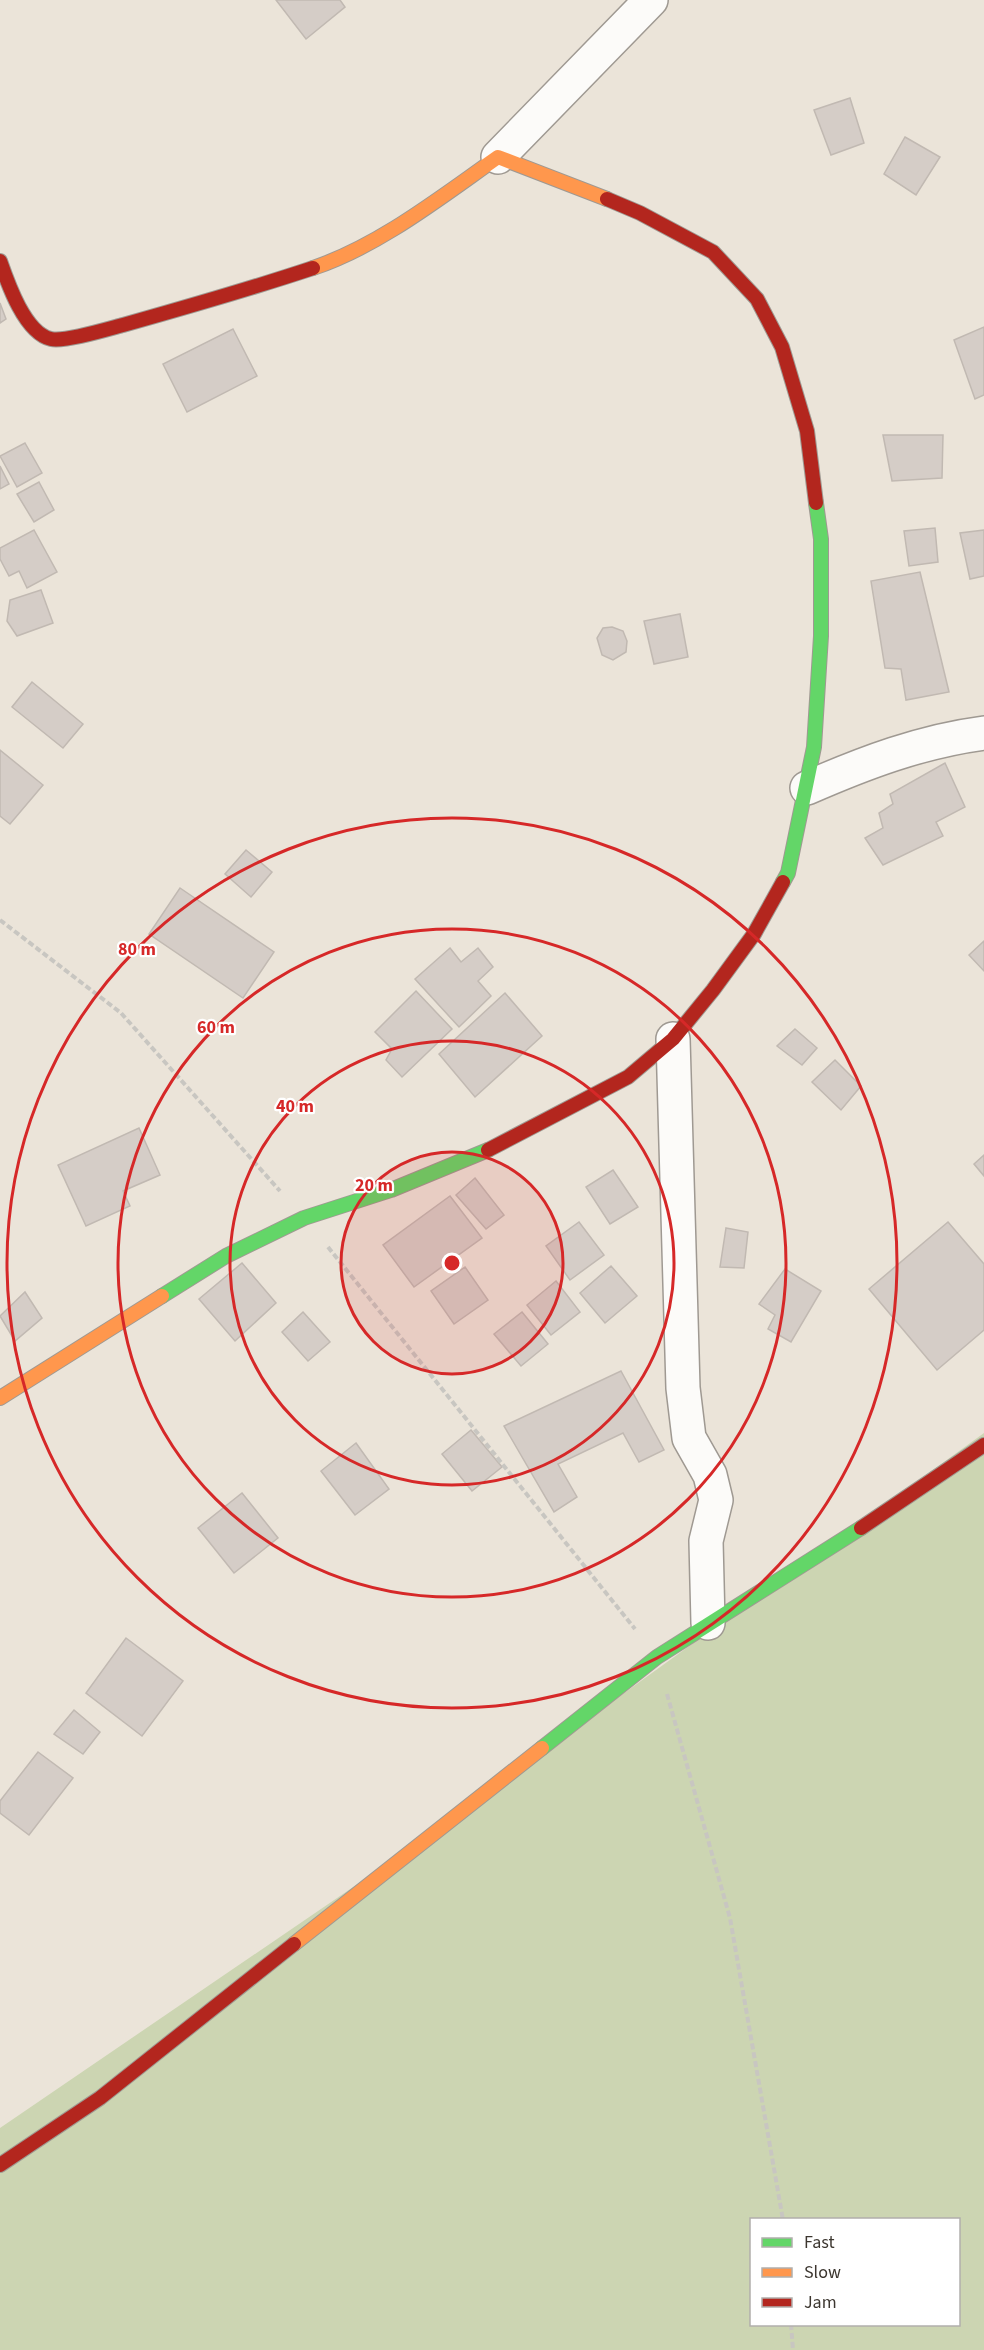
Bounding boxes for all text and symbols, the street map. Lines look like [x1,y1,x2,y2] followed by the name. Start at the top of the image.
[118,937,156,962] text: 80 m
[197,1015,235,1040] text: 60 m
[276,1094,314,1119] text: 40 m
[355,1173,393,1198] text: 20 m
[442,1253,462,1273] centre of rings
[750,2218,960,2326] legend
[804,2230,835,2255] text: Fast
[804,2260,841,2285] text: Slow
[804,2290,837,2315] text: Jam

